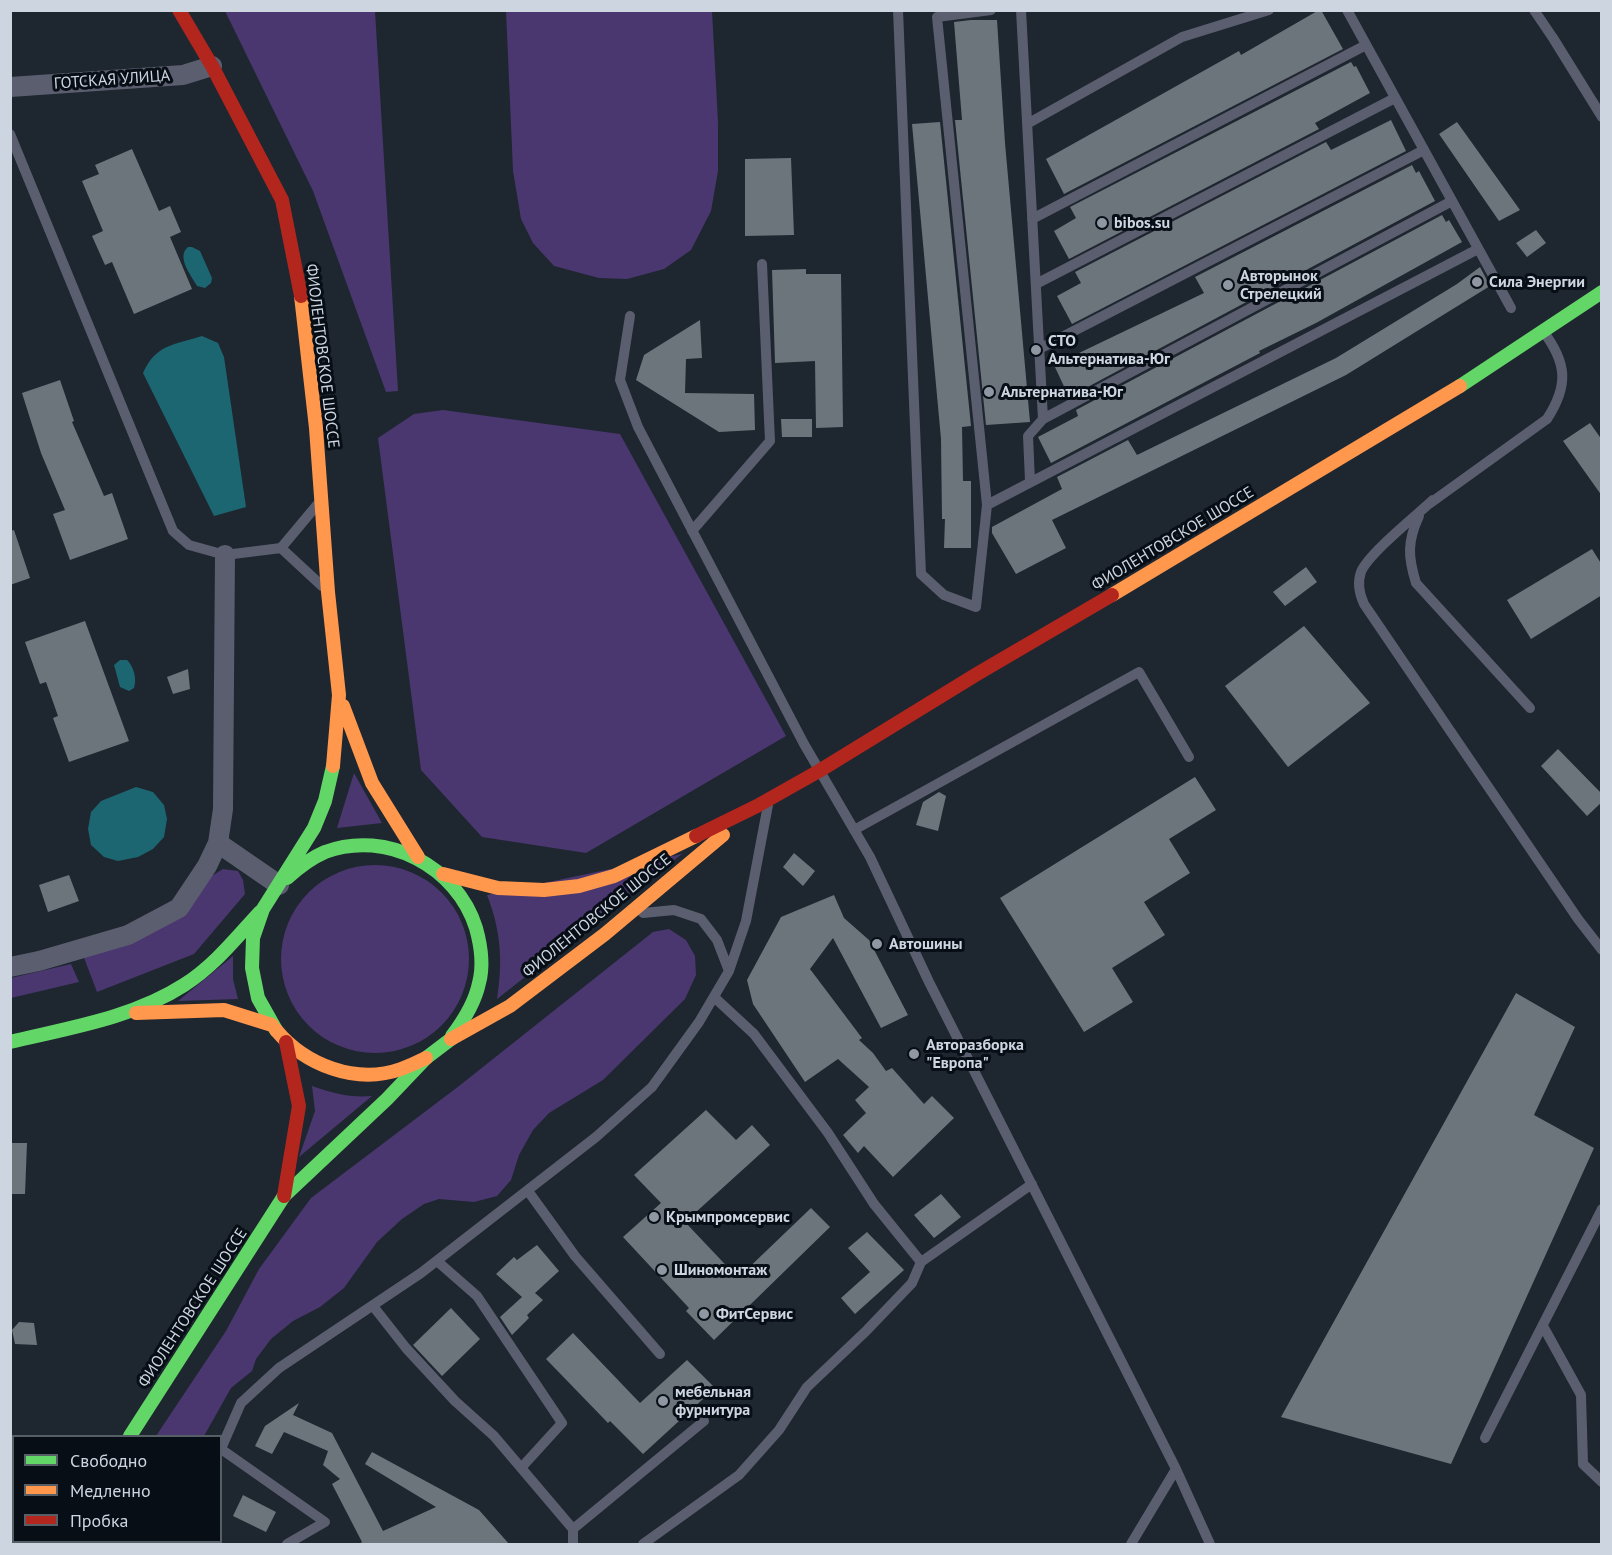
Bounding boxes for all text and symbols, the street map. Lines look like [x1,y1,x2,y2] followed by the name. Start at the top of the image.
[53,66,171,94] street label: ГОТСКАЯ УЛИЦА
[1114,213,1170,233] place label: bibos.su
[1095,216,1109,230] marker: bibos.su
[301,263,343,449] street label: ФИОЛЕНТОВСКОЕ ШОССЕ
[1240,266,1322,304] place label: Авторынок Стрелецкий
[1489,272,1585,292] place label: Сила Энергии
[1470,275,1484,289] marker: Сила Энергии
[1221,278,1235,292] marker: Авторынок Стрелецкий
[1048,331,1170,369] place label: СТО Альтернатива-Юг
[1029,343,1043,357] marker: СТО Альтернатива-Юг
[1001,382,1123,402] place label: Альтернатива-Юг
[982,385,996,399] marker: Альтернатива-Юг
[1088,483,1258,595] street label: ФИОЛЕНТОВСКОЕ ШОССЕ
[519,850,675,982] street label: ФИОЛЕНТОВСКОЕ ШОССЕ
[889,934,963,954] place label: Автошины
[870,937,884,951] marker: Автошины
[926,1035,1024,1073] place label: Авторазборка "Европа"
[907,1047,921,1061] marker: Авторазборка "Европа"
[666,1207,790,1227] place label: Крымпромсервис
[647,1210,661,1224] marker: Крымпромсервис
[134,1225,252,1391] street label: ФИОЛЕНТОВСКОЕ ШОССЕ
[674,1260,767,1280] place label: Шиномонтаж
[655,1263,669,1277] marker: Шиномонтаж
[716,1304,793,1324] place label: ФитСервис
[697,1307,711,1321] marker: ФитСервис
[675,1382,751,1420] place label: мебельная фурнитура
[656,1394,670,1408] marker: мебельная фурнитура
[12,1435,222,1543] legend
[70,1449,147,1472] text: Свободно
[70,1479,151,1502] text: Медленно
[70,1509,128,1532] text: Пробка

